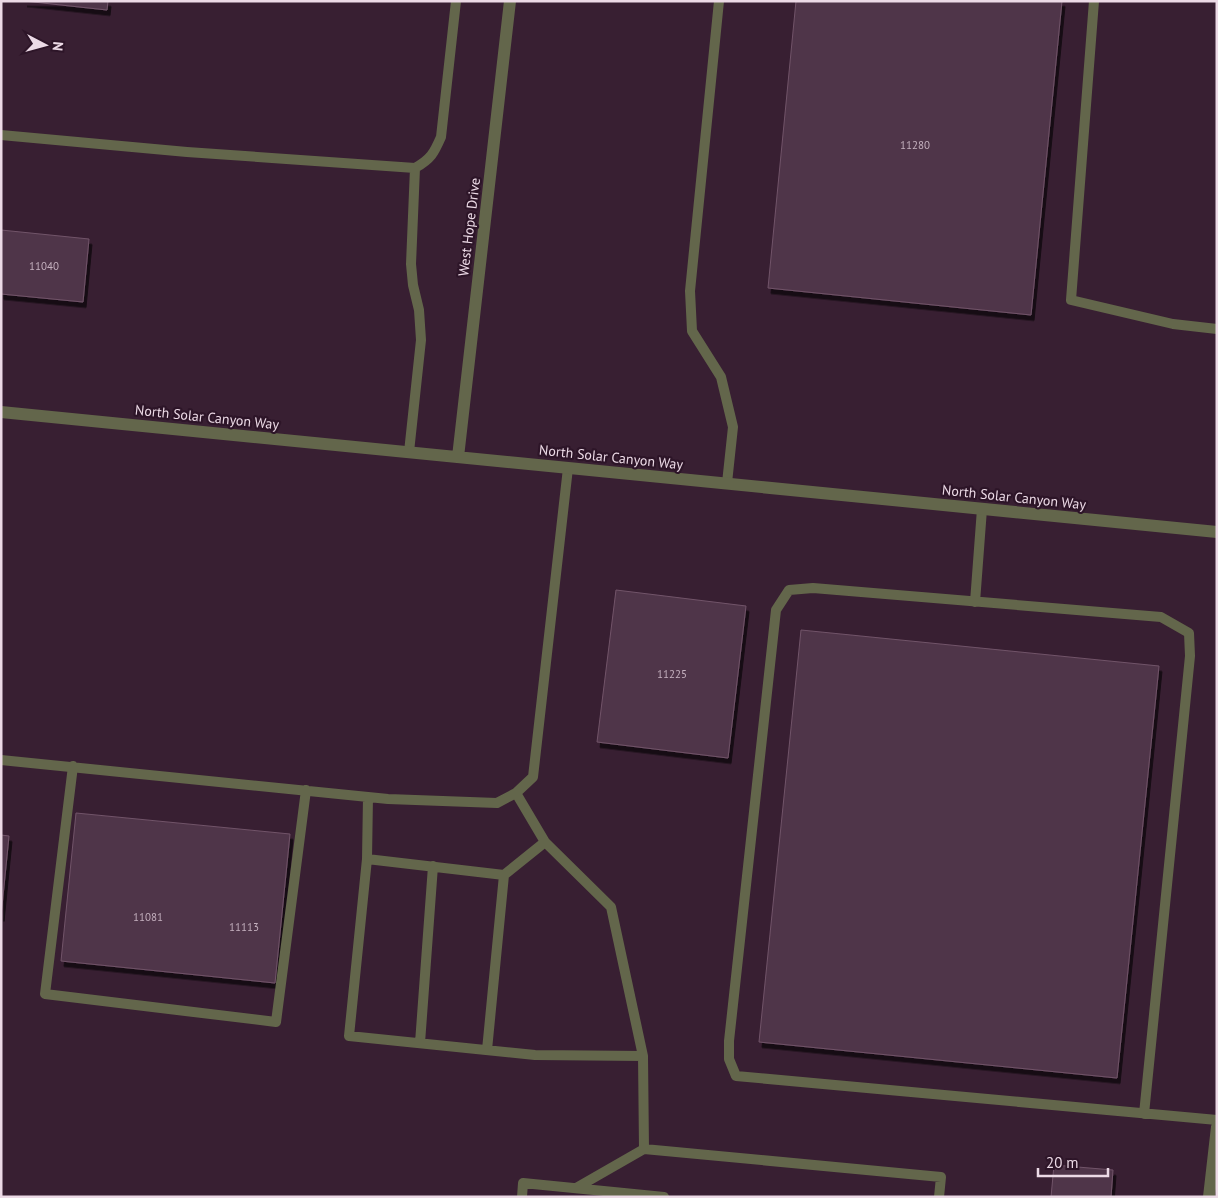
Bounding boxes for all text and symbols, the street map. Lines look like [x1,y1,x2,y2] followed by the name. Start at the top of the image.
[20,20,70,70] north arrow
[48,41,67,52] text: N
[900,138,930,152] house number: 11280
[454,177,484,277] street label: West Hope Drive
[29,259,59,273] house number: 11040
[134,400,280,434] street label: North Solar Canyon Way
[538,440,684,474] street label: North Solar Canyon Way
[941,480,1087,514] street label: North Solar Canyon Way
[657,667,687,681] house number: 11225
[133,910,163,924] house number: 11081
[229,920,259,934] house number: 11113
[1038,1146,1108,1178] scale bar
[1046,1153,1079,1172] text: 20 m

